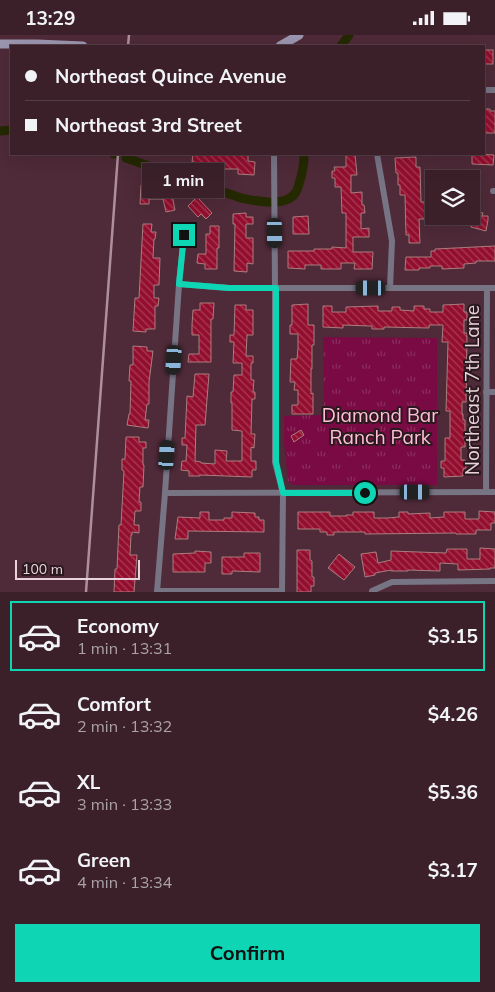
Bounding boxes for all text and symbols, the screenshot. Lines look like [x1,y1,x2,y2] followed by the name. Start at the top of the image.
[25,6,75,30] text: 13:29
[55,64,286,88] text: Northeast Quince Avenue
[55,113,242,137] text: Northeast 3rd Street
[143,163,225,197] callout: 1 min
[162,170,204,190] text: 1 min
[425,170,480,225] map controls
[425,170,480,225] button: layers
[267,218,282,248] car
[173,224,195,246] route end
[356,281,386,296] car
[460,305,484,475] street label: Northeast 7th Lane
[165,345,182,375] car
[322,403,438,449] park label: Diamond Bar Ranch Park
[158,440,175,470] car
[354,482,376,504] route start
[400,485,430,500] car
[15,557,140,580] scale bar
[22,560,63,578] text: 100 m
[17,614,62,659] icon: car
[77,614,159,638] text: Economy
[428,624,478,648] text: $3.15
[77,638,172,658] text: 1 min · 13:31
[17,692,62,737] icon: car
[77,692,151,716] text: Comfort
[428,702,478,726] text: $4.26
[77,716,172,736] text: 2 min · 13:32
[17,770,62,815] icon: car
[77,770,100,794] text: XL
[428,780,478,804] text: $5.36
[77,794,172,814] text: 3 min · 13:33
[17,848,62,893] icon: car
[77,848,131,872] text: Green
[428,858,478,882] text: $3.17
[77,872,172,892] text: 4 min · 13:34
[15,924,480,982] button: Confirm

